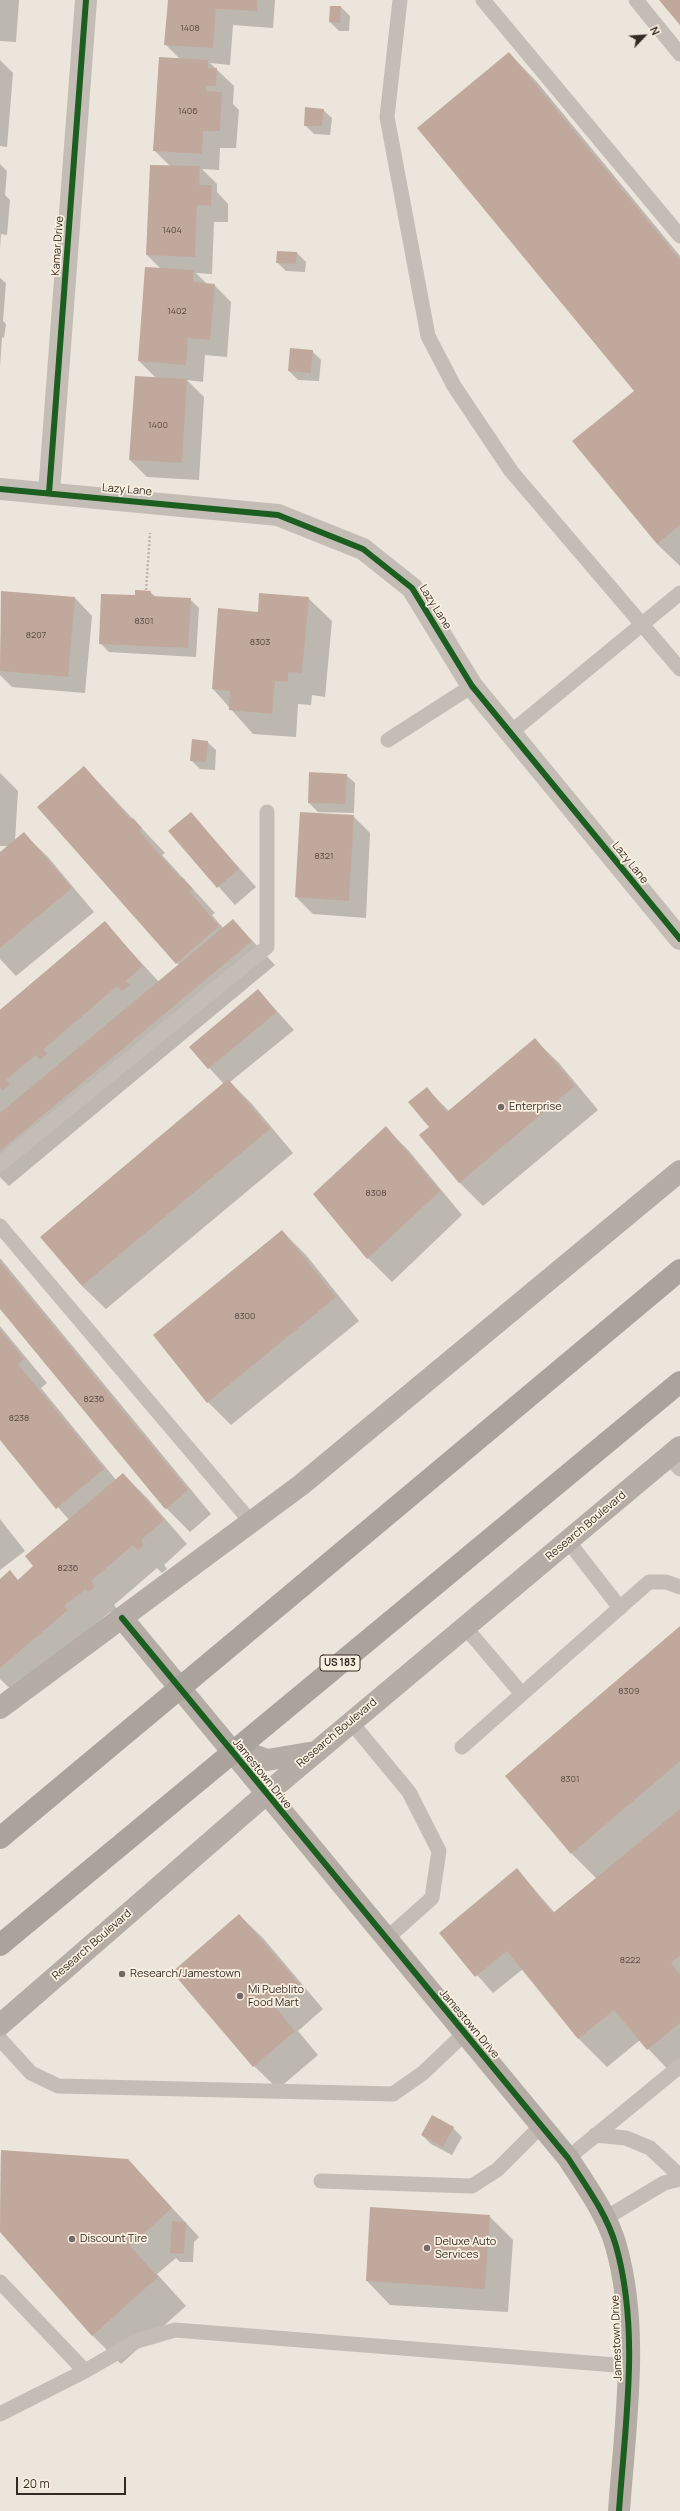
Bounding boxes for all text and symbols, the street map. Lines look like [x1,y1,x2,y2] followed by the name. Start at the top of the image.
[624,16,664,56] north arrow
[180,23,200,33] house number: 1408
[647,24,664,37] text: N
[178,106,198,116] house number: 1406
[49,216,67,276] street label: Kamar Drive
[162,225,182,235] house number: 1404
[167,306,187,316] house number: 1402
[148,420,168,430] house number: 1400
[102,481,152,499] street label: Lazy Lane
[416,582,454,632] street label: Lazy Lane
[134,616,154,626] house number: 8301
[26,630,46,640] house number: 8207
[250,637,270,647] house number: 8303
[609,839,651,887] street label: Lazy Lane
[315,851,333,861] house number: 8321
[509,1100,562,1114] place label: Enterprise
[496,1102,506,1112] marker: Enterprise
[366,1188,386,1198] house number: 8308
[234,1311,256,1321] house number: 8300
[84,1394,104,1404] house number: 8236
[9,1413,29,1423] house number: 8238
[543,1489,629,1563] street label: Research Boulevard
[58,1563,78,1573] house number: 8236
[320,1655,360,1671] road number: US 183
[618,1686,640,1696] house number: 8309
[294,1696,380,1770] street label: Research Boulevard
[230,1736,294,1812] street label: Jamestown Drive
[560,1774,580,1784] house number: 8301
[50,1907,134,1983] street label: Research Boulevard
[620,1955,640,1965] house number: 8222
[130,1967,240,1981] place label: Research/Jamestown
[117,1969,127,1979] marker: Research/Jamestown
[248,1983,304,2009] place label: Mi Pueblito Food Mart
[436,1987,502,2061] street label: Jamestown Drive
[235,1991,245,2001] marker: Mi Pueblito Food Mart
[80,2232,147,2246] place label: Discount Tire
[67,2234,77,2244] marker: Discount Tire
[435,2235,496,2261] place label: Deluxe Auto Services
[422,2243,432,2253] marker: Deluxe Auto Services
[609,2295,625,2381] street label: Jamestown Drive
[18,2469,128,2495] scale bar
[23,2475,50,2492] text: 20 m

